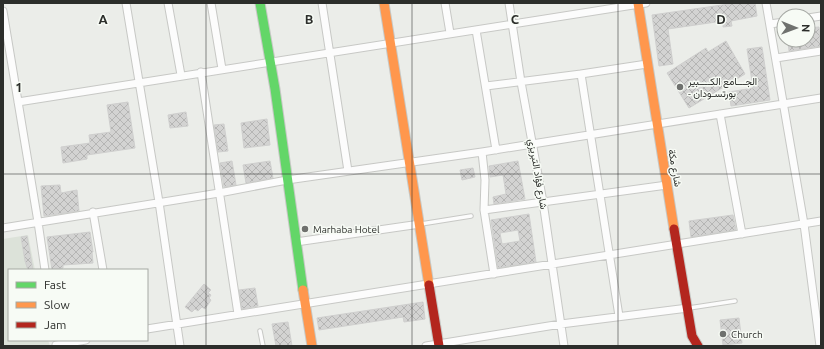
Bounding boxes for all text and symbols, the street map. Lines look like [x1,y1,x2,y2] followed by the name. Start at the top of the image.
[776,8,816,48] north arrow
[98,12,108,26] text: A
[305,12,314,26] text: B
[511,12,520,26] text: C
[716,12,726,26] text: D
[800,24,812,32] text: N
[687,76,757,100] place label: الجـــامع الكــــبير - بورتسـودان
[15,80,23,94] text: 1
[675,82,685,92] marker: الجـــامع الكــــبير - بورتسـودان
[523,138,550,211] street label: شارع فؤاد التبريزي
[665,148,684,188] street label: شارع مكة
[300,224,310,234] marker: Marhaba Hotel
[313,224,380,235] place label: Marhaba Hotel
[8,269,148,341] legend
[44,278,66,291] text: Fast
[44,298,70,311] text: Slow
[44,318,66,331] text: Jam
[718,329,728,339] marker: Church
[731,329,763,340] place label: Church

